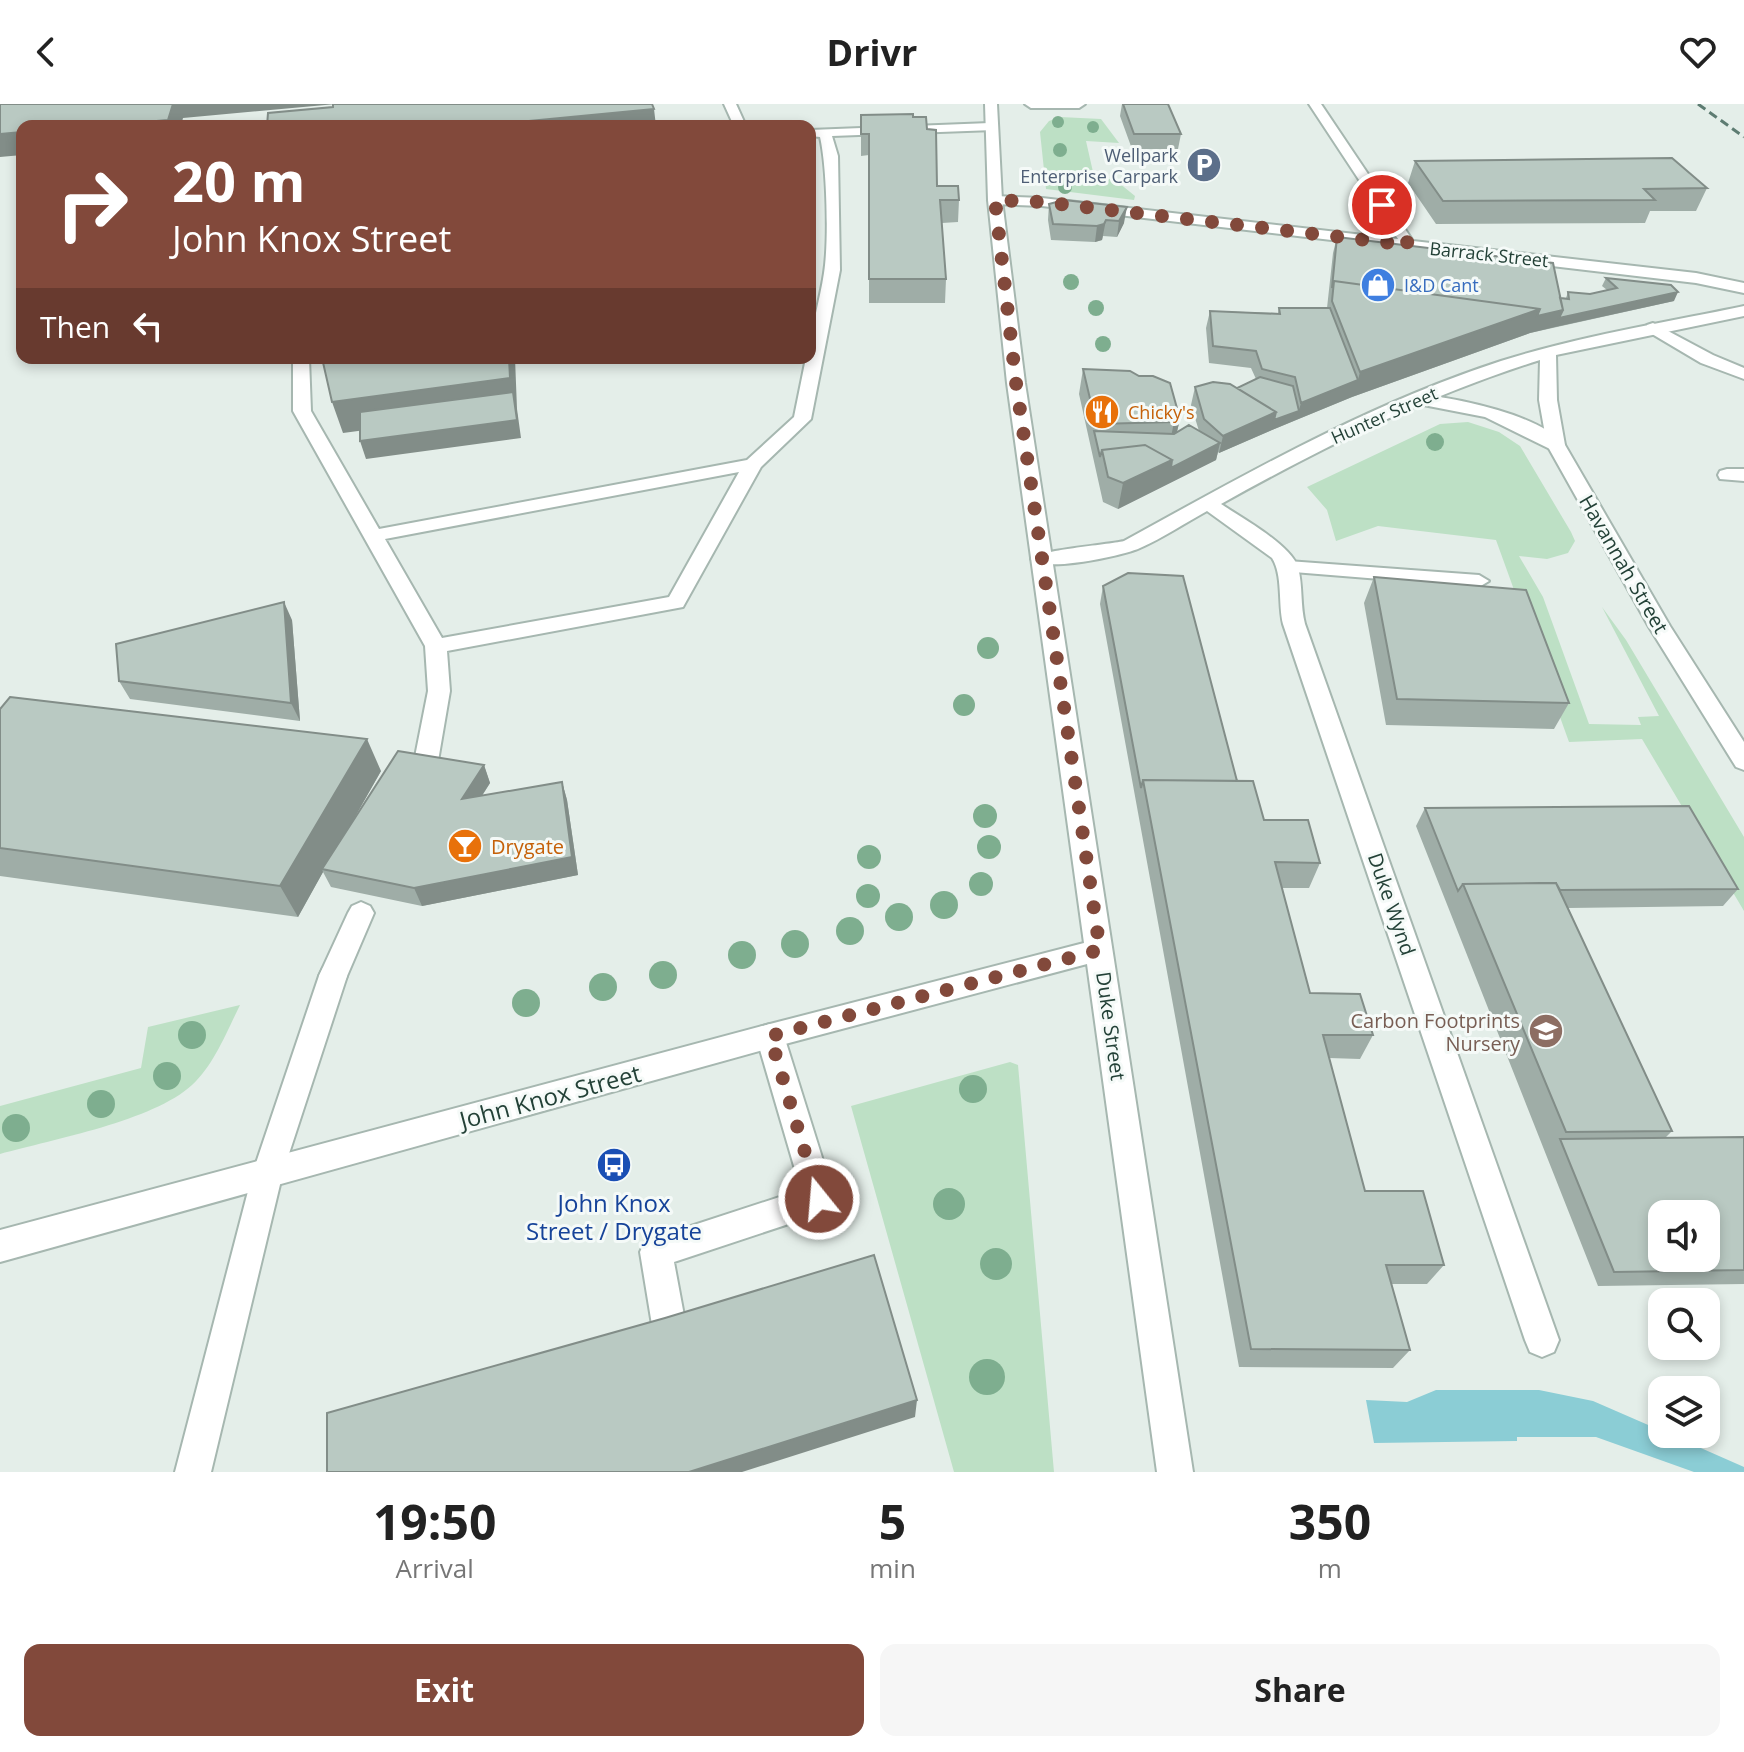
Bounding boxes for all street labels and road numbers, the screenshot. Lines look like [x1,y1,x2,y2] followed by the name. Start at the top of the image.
[1428,236,1550,272] street label: Barrack Street
[1327,381,1441,449] street label: Hunter Street
[1573,490,1675,638] street label: Havannah Street
[1362,849,1422,959] street label: Duke Wynd
[1090,970,1132,1082] street label: Duke Street
[454,1056,644,1137] street label: John Knox Street

